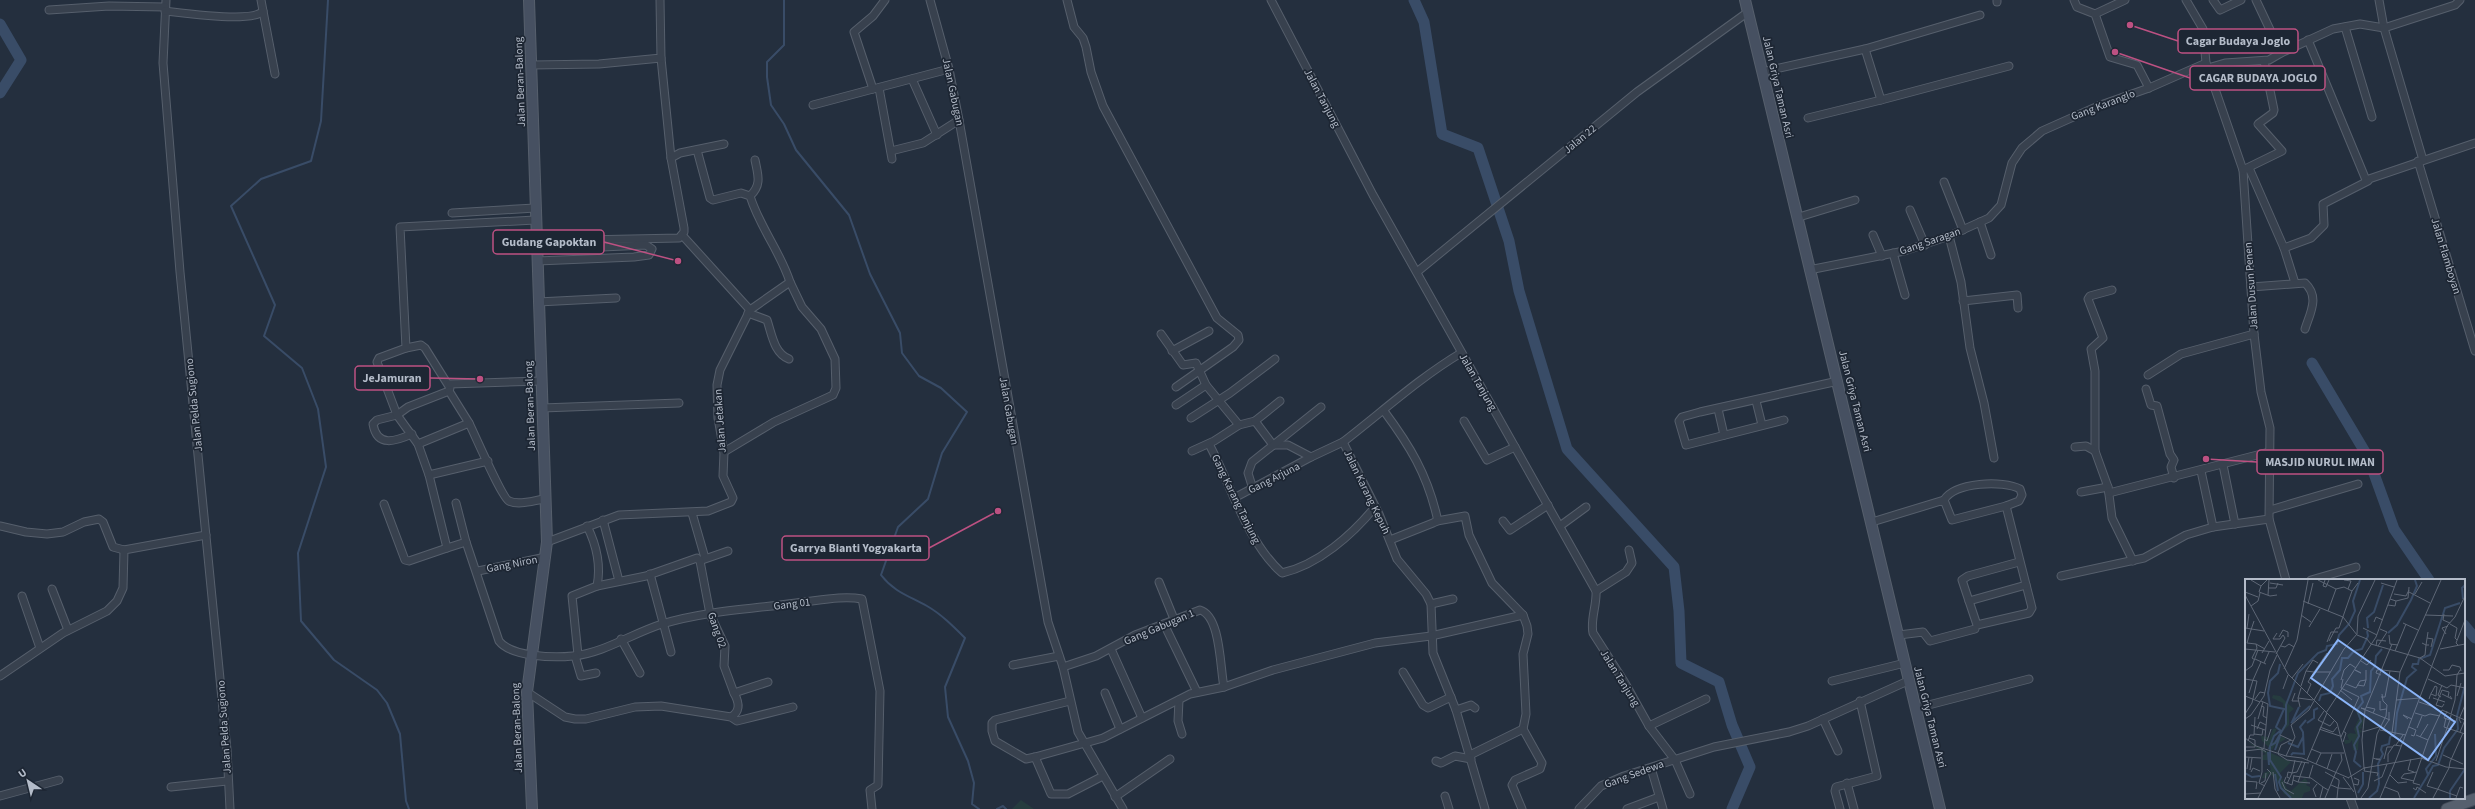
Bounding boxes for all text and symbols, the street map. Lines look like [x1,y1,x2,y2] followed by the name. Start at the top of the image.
[2178,29,2298,53] callout: Cagar Budaya Joglo
[2186,33,2290,50] text: Cagar Budaya Joglo
[1759,35,1797,139] street label: Jalan Griya Taman Asri
[511,36,529,127] street label: Jalan Beran-Balong
[939,57,967,127] street label: Jalan Gabugan
[1300,66,1344,130] street label: Jalan Tanjung
[2190,66,2325,90] callout: CAGAR BUDAYA JOGLO
[2199,70,2317,87] text: CAGAR BUDAYA JOGLO
[2069,86,2137,124] street label: Gang Karanglo
[1560,121,1600,157] street label: Jalan 22
[2427,216,2465,296] street label: Jalan Flamboyan
[1898,224,1962,258] street label: Gang Saragan
[493,230,604,254] callout: Gudang Gapoktan
[502,234,596,251] text: Gudang Gapoktan
[2240,242,2262,330] street label: Jalan Dusun Penen
[1835,349,1875,453] street label: Jalan Griya Taman Asri
[1455,350,1501,414] street label: Jalan Tanjung
[182,358,206,452] street label: Jalan Pelda Sugiono
[521,360,539,451] street label: Jalan Beran-Balong
[355,366,430,390] callout: JeJamuran
[362,370,422,387] text: JeJamuran
[996,376,1022,446] street label: Jalan Gabugan
[710,389,730,453] street label: Jalan Jetakan
[1340,447,1394,537] street label: Jalan Karang Kepuh
[2257,450,2383,474] callout: MASJID NURUL IMAN
[1208,452,1264,547] street label: Gang Karang Tanjung
[2265,454,2375,471] text: MASJID NURUL IMAN
[1246,459,1302,497] street label: Gang Arjuna
[782,536,929,560] callout: Garrya Bianti Yogyakarta
[790,540,922,557] text: Garrya Bianti Yogyakarta
[485,552,539,576] street label: Gang Niron
[2245,579,2465,799] inset map
[773,594,811,614] street label: Gang 01
[1122,605,1196,649] street label: Gang Gabugan 1
[704,610,730,650] street label: Gang 02
[1597,647,1644,710] street label: Jalan Tanjung
[1910,665,1950,769] street label: Jalan Griya Taman Asri
[213,680,235,774] street label: Jalan Pelda Sugiono
[508,682,526,773] street label: Jalan Beran-Balong
[1602,756,1666,792] street label: Gang Sedewa
[8,761,48,801] north arrow
[15,765,30,781] text: U

